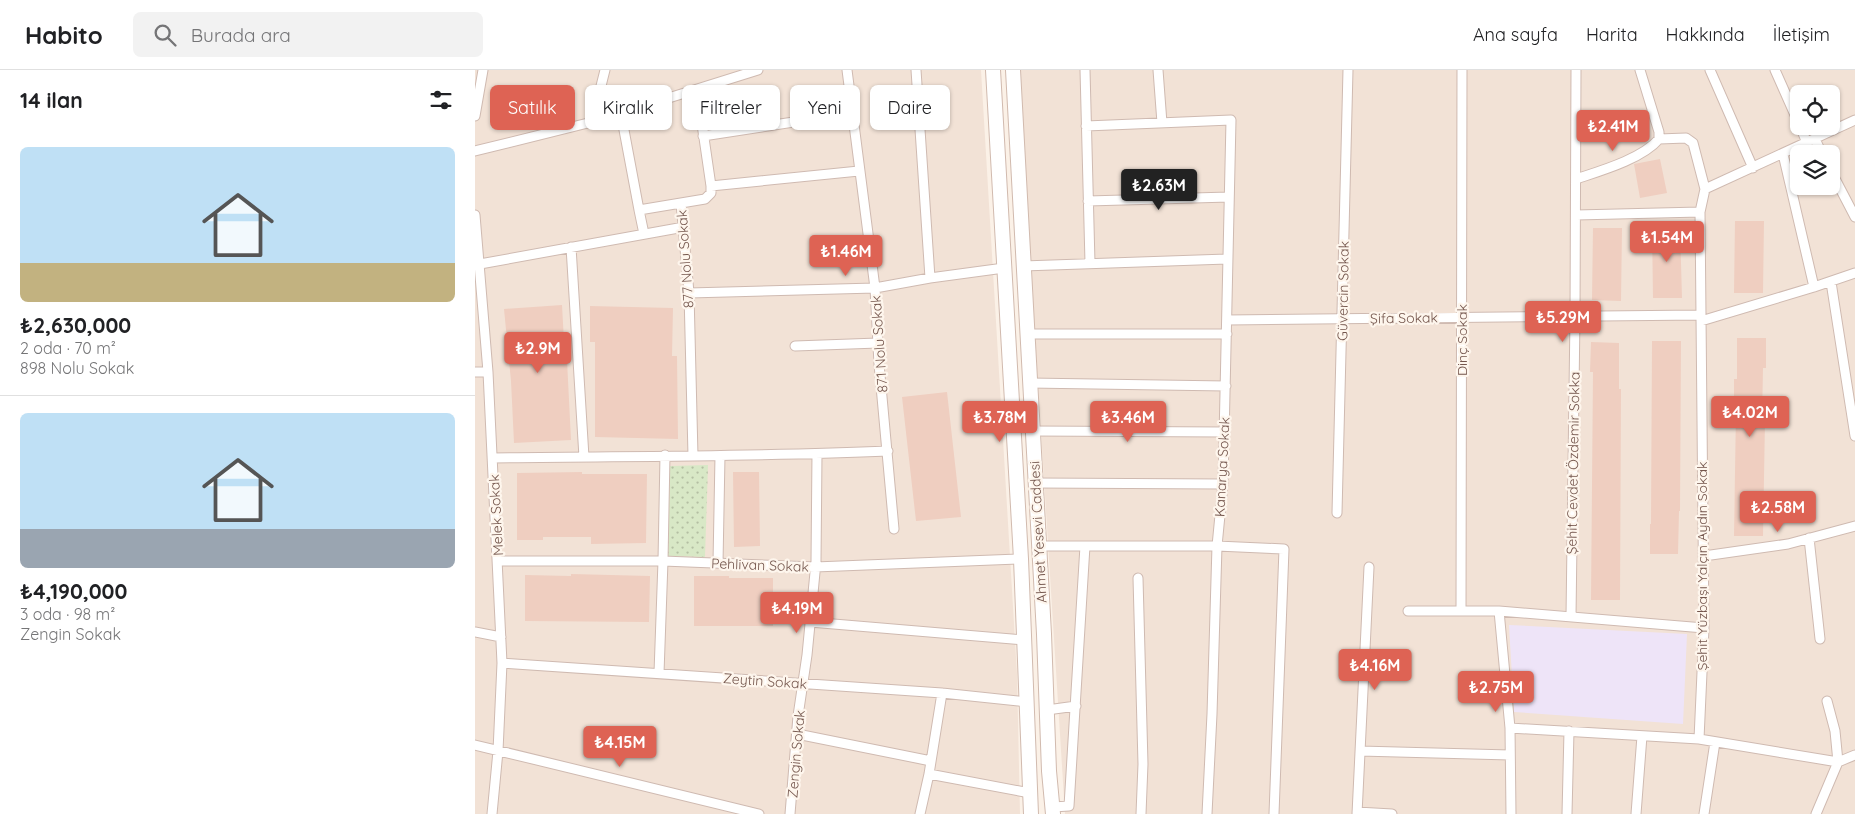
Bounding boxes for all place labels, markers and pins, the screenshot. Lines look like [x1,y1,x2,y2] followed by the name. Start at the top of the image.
[1572,109,1654,152] pin: ₺2.41M
[1118,168,1200,211] pin: ₺2.63M
[1626,220,1708,263] pin: ₺1.54M
[805,234,887,277] pin: ₺1.46M
[1522,300,1604,343] pin: ₺5.29M
[503,332,573,374] pin: ₺2.9M
[1709,396,1791,438] pin: ₺4.02M
[959,400,1041,443] pin: ₺3.78M
[1087,400,1169,443] pin: ₺3.46M
[1737,490,1819,533] pin: ₺2.58M
[756,592,838,634] pin: ₺4.19M
[1334,648,1416,691] pin: ₺4.16M
[1455,670,1537,713] pin: ₺2.75M
[579,726,661,768] pin: ₺4.15M

